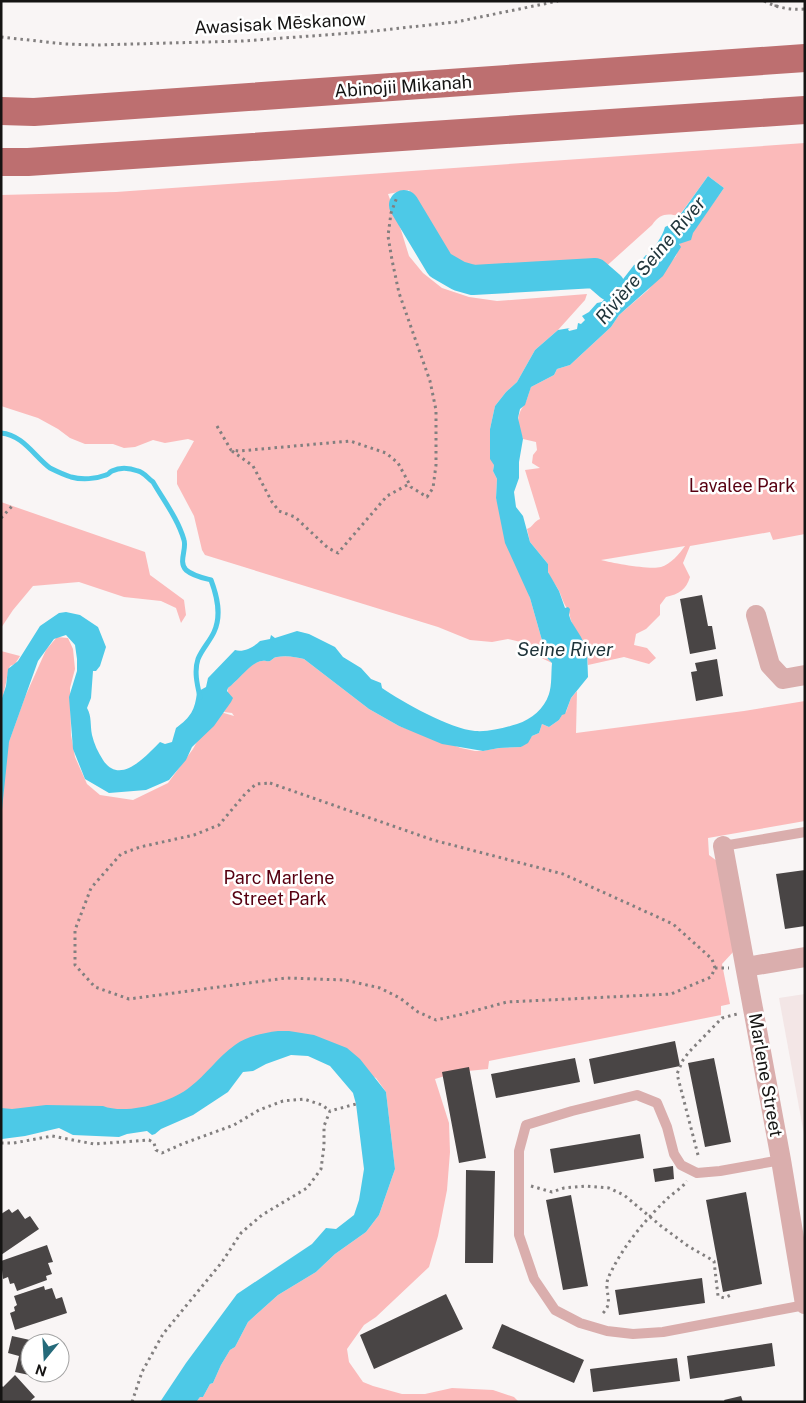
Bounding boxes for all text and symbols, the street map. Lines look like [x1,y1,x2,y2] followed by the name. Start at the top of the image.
[194,8,366,38] street label: Awasisak Mēskanow
[333,71,473,101] street label: Abinojii Mikanah
[590,191,710,328] water label: Rivière Seine River
[689,475,795,496] park label: Lavalee Park
[517,638,614,660] water label: Seine River
[224,867,334,909] park label: Parc Marlene Street Park
[745,1011,787,1139] street label: Marlene Street
[20,1333,70,1383] north arrow
[33,1361,49,1380] text: N

